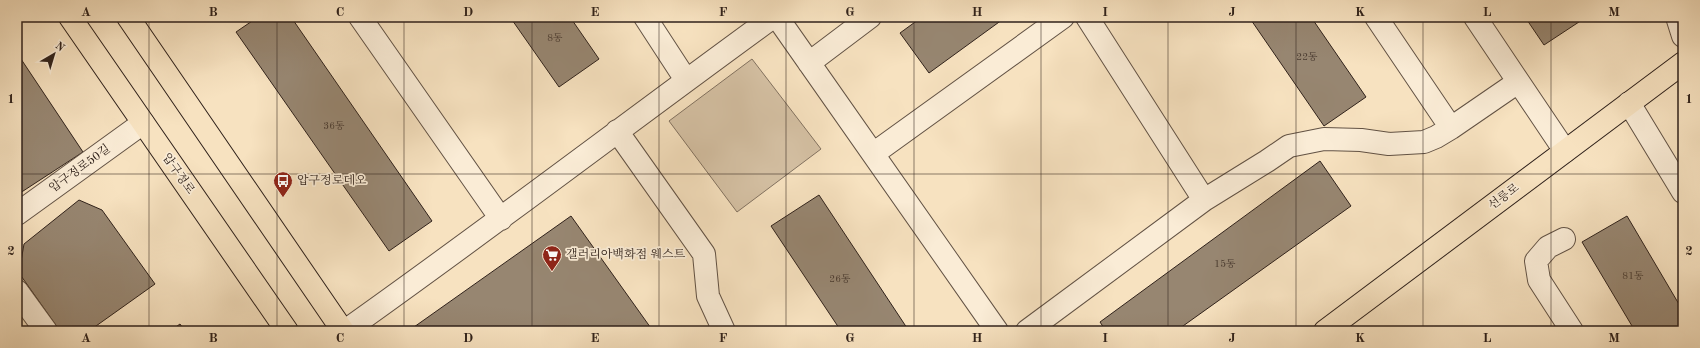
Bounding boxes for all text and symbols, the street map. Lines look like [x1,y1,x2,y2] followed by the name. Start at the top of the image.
[81,6,91,19] text: A
[208,6,218,19] text: B
[336,6,344,19] text: C
[463,6,473,19] text: D
[591,6,600,19] text: E
[719,6,728,19] text: F
[845,6,855,19] text: G
[972,6,983,19] text: H
[1102,6,1108,19] text: I
[1228,6,1236,19] text: J
[1355,6,1365,19] text: K
[1483,6,1492,19] text: L
[1608,6,1620,19] text: M
[547,33,563,43] house number: 8동
[34,34,74,74] north arrow
[53,40,66,55] text: N
[1296,52,1318,62] house number: 22동
[7,93,15,106] text: 1
[1685,93,1693,106] text: 1
[323,121,345,131] house number: 36동
[47,142,113,195] street label: 압구정로50길
[160,151,197,197] street label: 압구정로
[272,170,294,198] bus stop icon: 압구정로데오
[297,174,367,187] place label: 압구정로데오
[1486,181,1522,212] street label: 선릉로
[541,244,563,272] supermarket icon: 갤러리아백화점 웨스트
[7,245,15,258] text: 2
[1685,245,1693,258] text: 2
[566,248,686,261] place label: 갤러리아백화점 웨스트
[1214,259,1236,269] house number: 15동
[1622,271,1644,281] house number: 81동
[829,274,851,284] house number: 26동
[81,332,91,345] text: A
[208,332,218,345] text: B
[336,332,344,345] text: C
[463,332,473,345] text: D
[591,332,600,345] text: E
[719,332,728,345] text: F
[845,332,855,345] text: G
[972,332,983,345] text: H
[1102,332,1108,345] text: I
[1228,332,1236,345] text: J
[1355,332,1365,345] text: K
[1483,332,1492,345] text: L
[1608,332,1620,345] text: M

